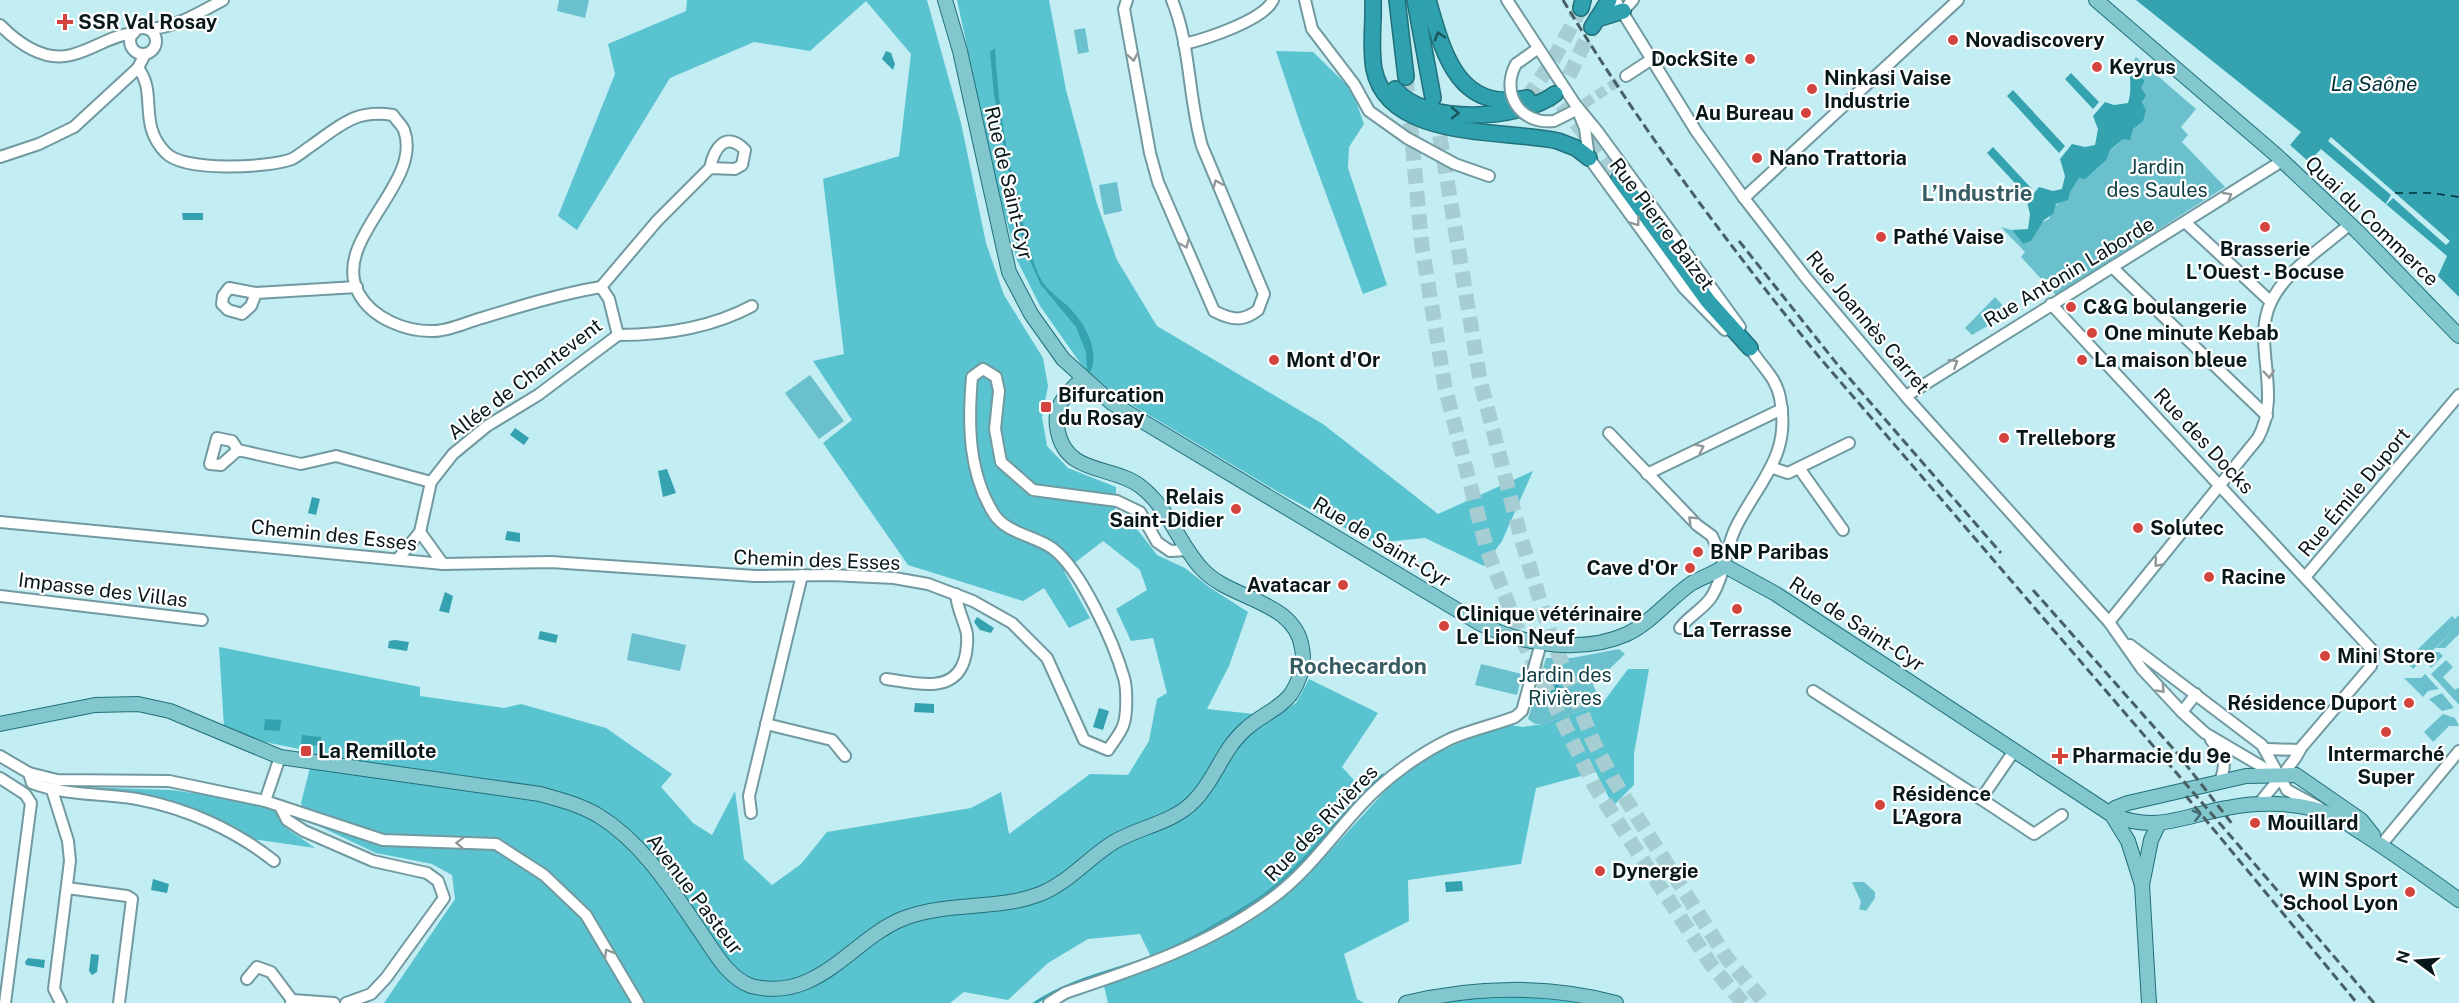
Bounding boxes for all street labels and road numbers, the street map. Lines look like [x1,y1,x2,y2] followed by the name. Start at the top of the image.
[980,104,1038,262] street label: Rue de Saint-Cyr
[2300,151,2444,291] street label: Quai du Commerce
[1605,153,1719,295] street label: Rue Pierre Baizet
[1979,212,2159,332] street label: Rue Antonin Laborde
[1801,246,1935,398] street label: Rue Joannès Carret
[443,313,607,445] street label: Allée de Chantevent
[2149,383,2259,499] street label: Rue des Docks
[2292,422,2415,562] street label: Rue Émile Duport
[1309,491,1455,593] street label: Rue de Saint-Cyr
[250,514,418,556] street label: Chemin des Esses
[733,545,901,575] street label: Chemin des Esses
[17,568,189,612] street label: Impasse des Villas
[1785,571,1929,677] street label: Rue de Saint-Cyr
[1259,760,1383,886] street label: Rue des Rivières
[642,829,748,959] street label: Avenue Pasteur

